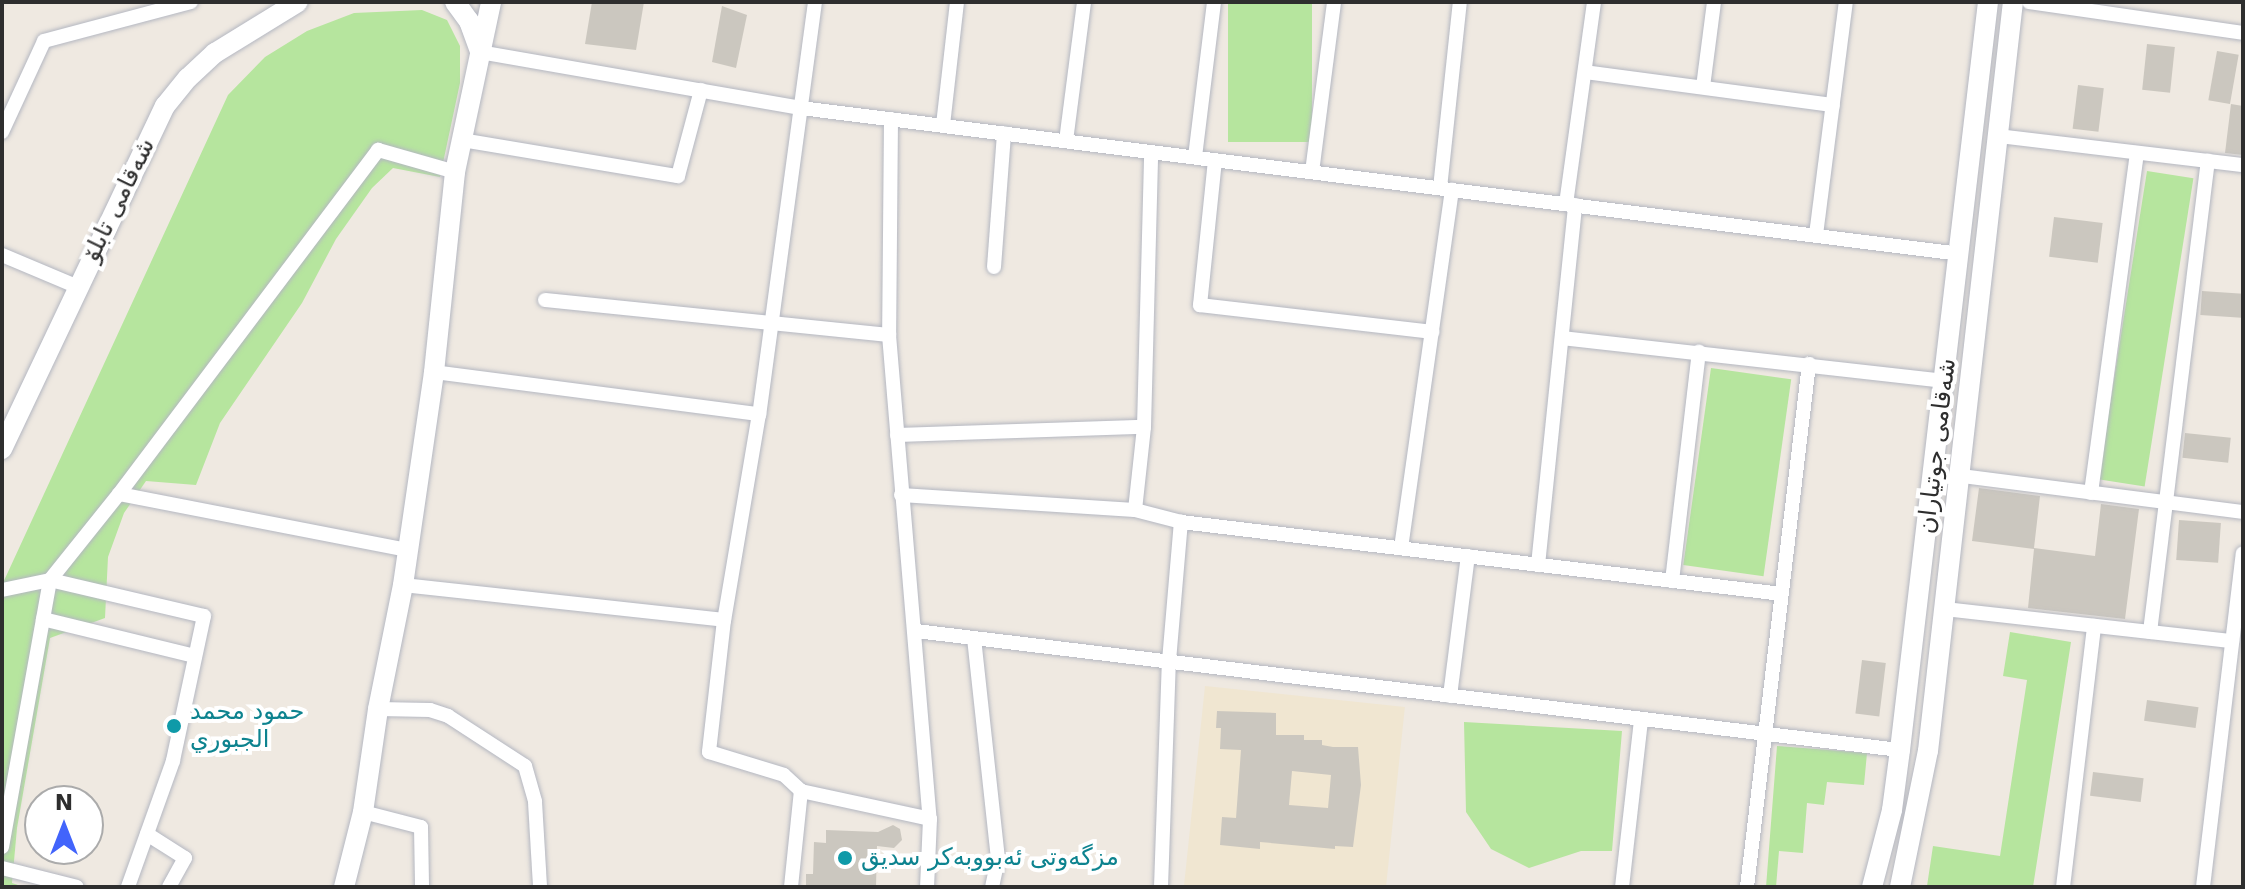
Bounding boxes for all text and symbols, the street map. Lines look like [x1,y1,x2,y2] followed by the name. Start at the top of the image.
[77,134,161,266] street label: شەقامی تابلۆ
[1912,357,1962,535] street label: شەقامی جوتیاران
[190,698,304,754] place label: حمود محمد الجبوري
[165,717,183,735] marker: حمود محمد الجبوري
[24,785,104,865] north arrow
[55,790,73,815] text: N
[861,844,1119,872] place label: مزگەوتی ئەبووبەکر سدیق
[836,849,854,867] marker: مزگەوتی ئەبووبەکر سدیق

